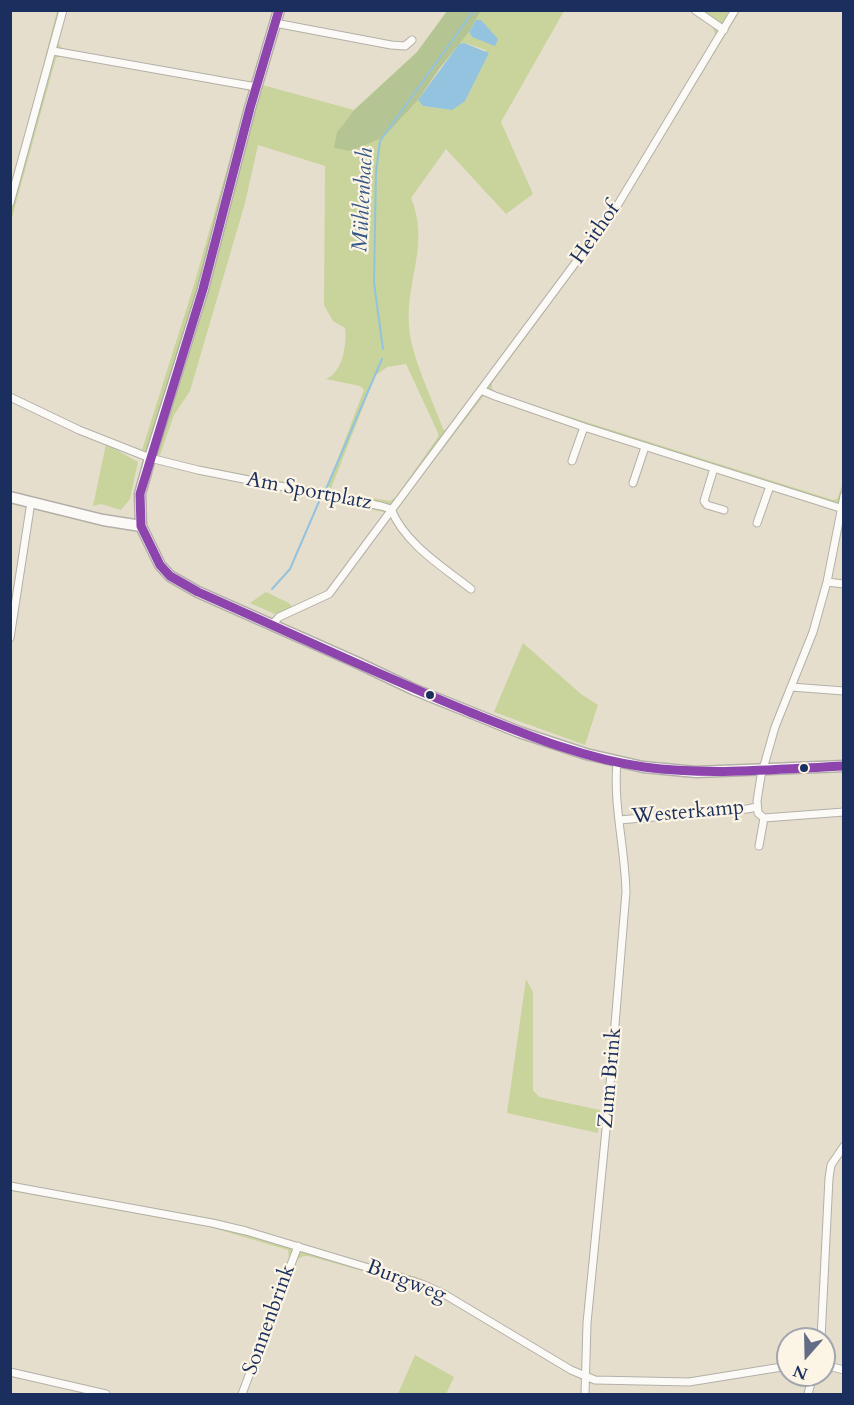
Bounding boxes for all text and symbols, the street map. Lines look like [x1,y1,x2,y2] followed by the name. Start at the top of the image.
[348,147,380,253] water label: Mühlenbach
[566,199,626,269] street label: Heithof
[244,467,374,517] street label: Am Sportplatz
[424,689,436,701] unlabelled marker
[798,762,810,774] unlabelled marker
[631,796,745,830] street label: Westerkamp
[594,1027,628,1129] street label: Zum Brink
[363,1255,449,1309] street label: Burgweg
[238,1262,302,1378] street label: Sonnenbrink
[776,1327,836,1387] north arrow
[790,1359,811,1385] text: N

